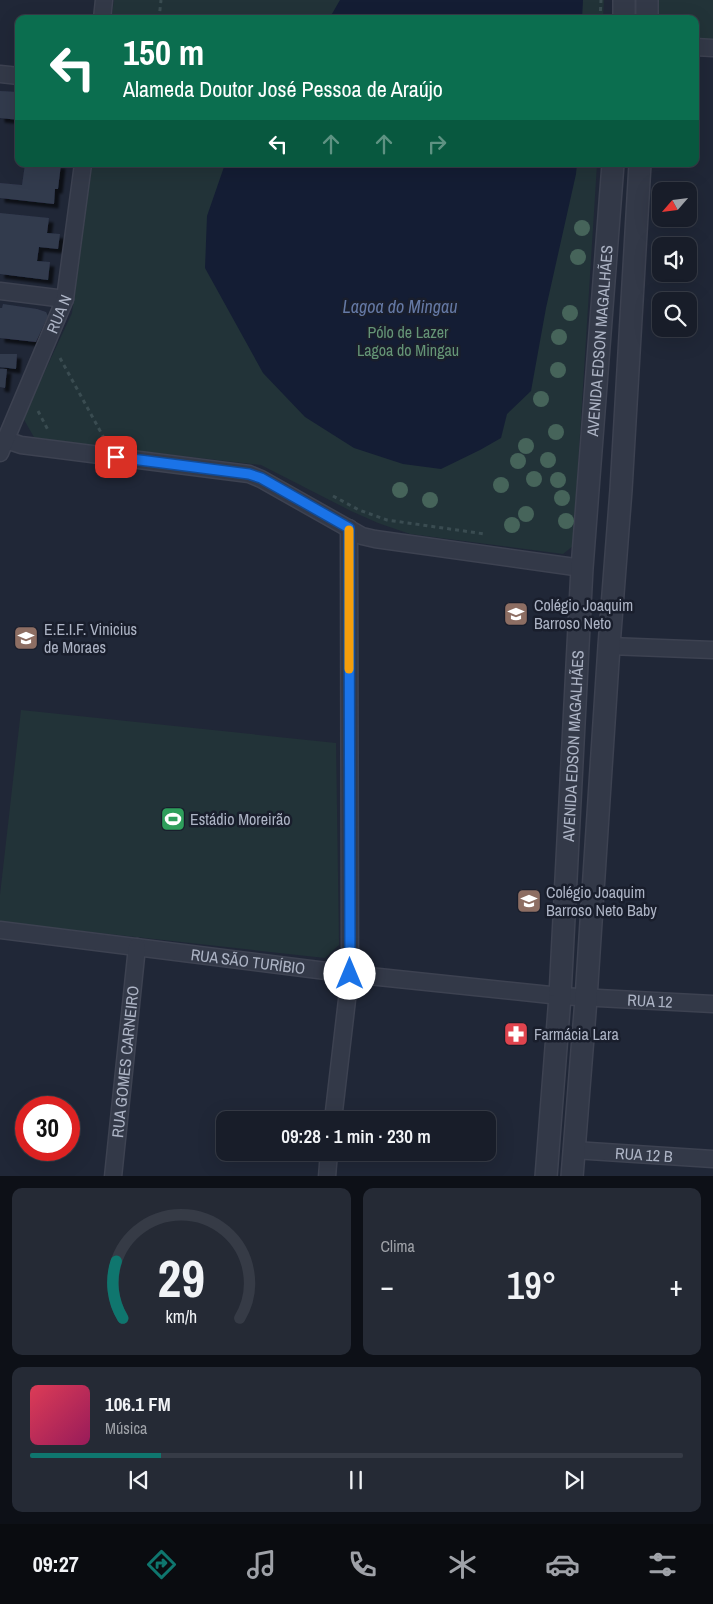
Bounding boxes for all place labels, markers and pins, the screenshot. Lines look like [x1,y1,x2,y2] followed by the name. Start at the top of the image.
[95,436,137,478] pin
[534,594,633,634] place label: Colégio Joaquim Barroso Neto
[503,601,529,627] school or university icon: Colégio Joaquim Barroso Neto
[44,618,137,658] place label: E.E.I.F. Vinicius de Moraes
[13,625,39,651] school or university icon: E.E.I.F. Vinicius de Moraes
[160,806,186,832] sports icon: Estádio Moreirão
[190,808,291,830] place label: Estádio Moreirão
[546,881,657,921] place label: Colégio Joaquim Barroso Neto Baby
[516,888,542,914] school or university icon: Colégio Joaquim Barroso Neto Baby
[503,1021,529,1047] pharmacy icon: Farmácia Lara
[534,1023,619,1045] place label: Farmácia Lara

